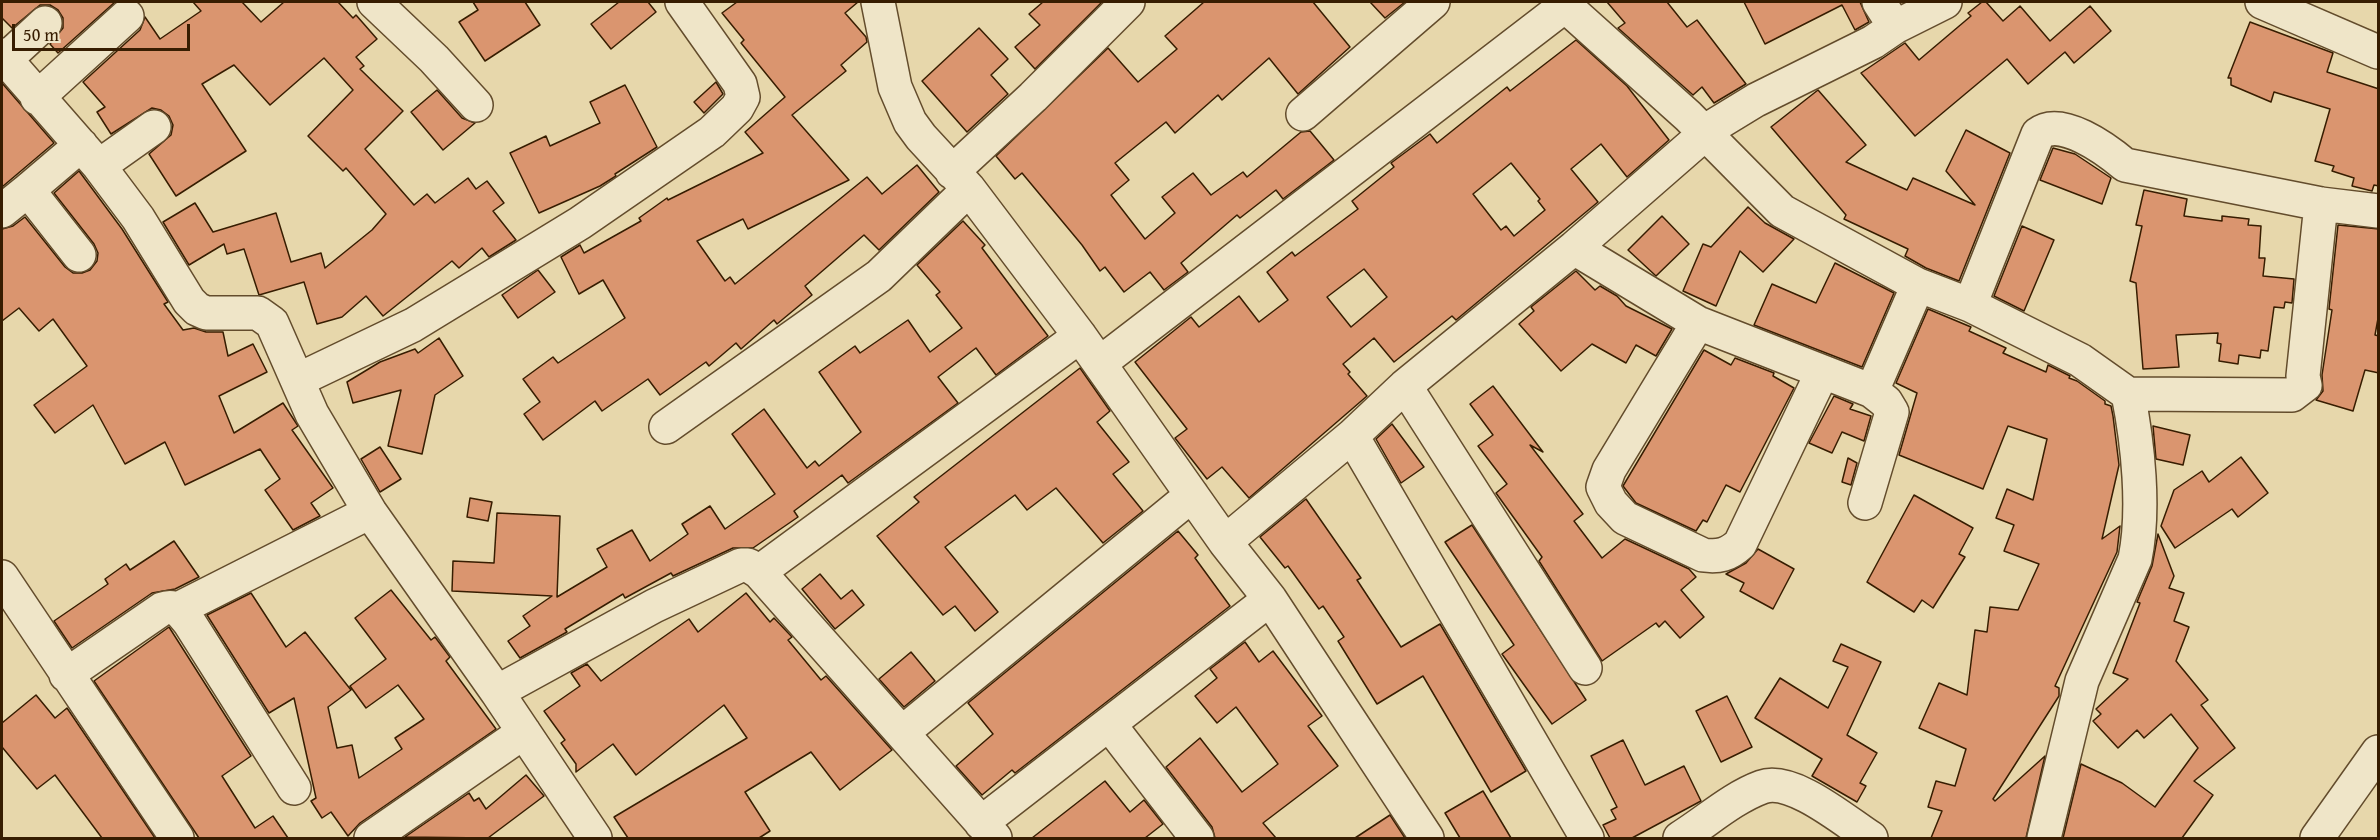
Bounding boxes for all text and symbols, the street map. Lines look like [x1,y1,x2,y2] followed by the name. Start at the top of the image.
[15,12,194,50] scale bar
[23,21,59,48] text: 50 m

